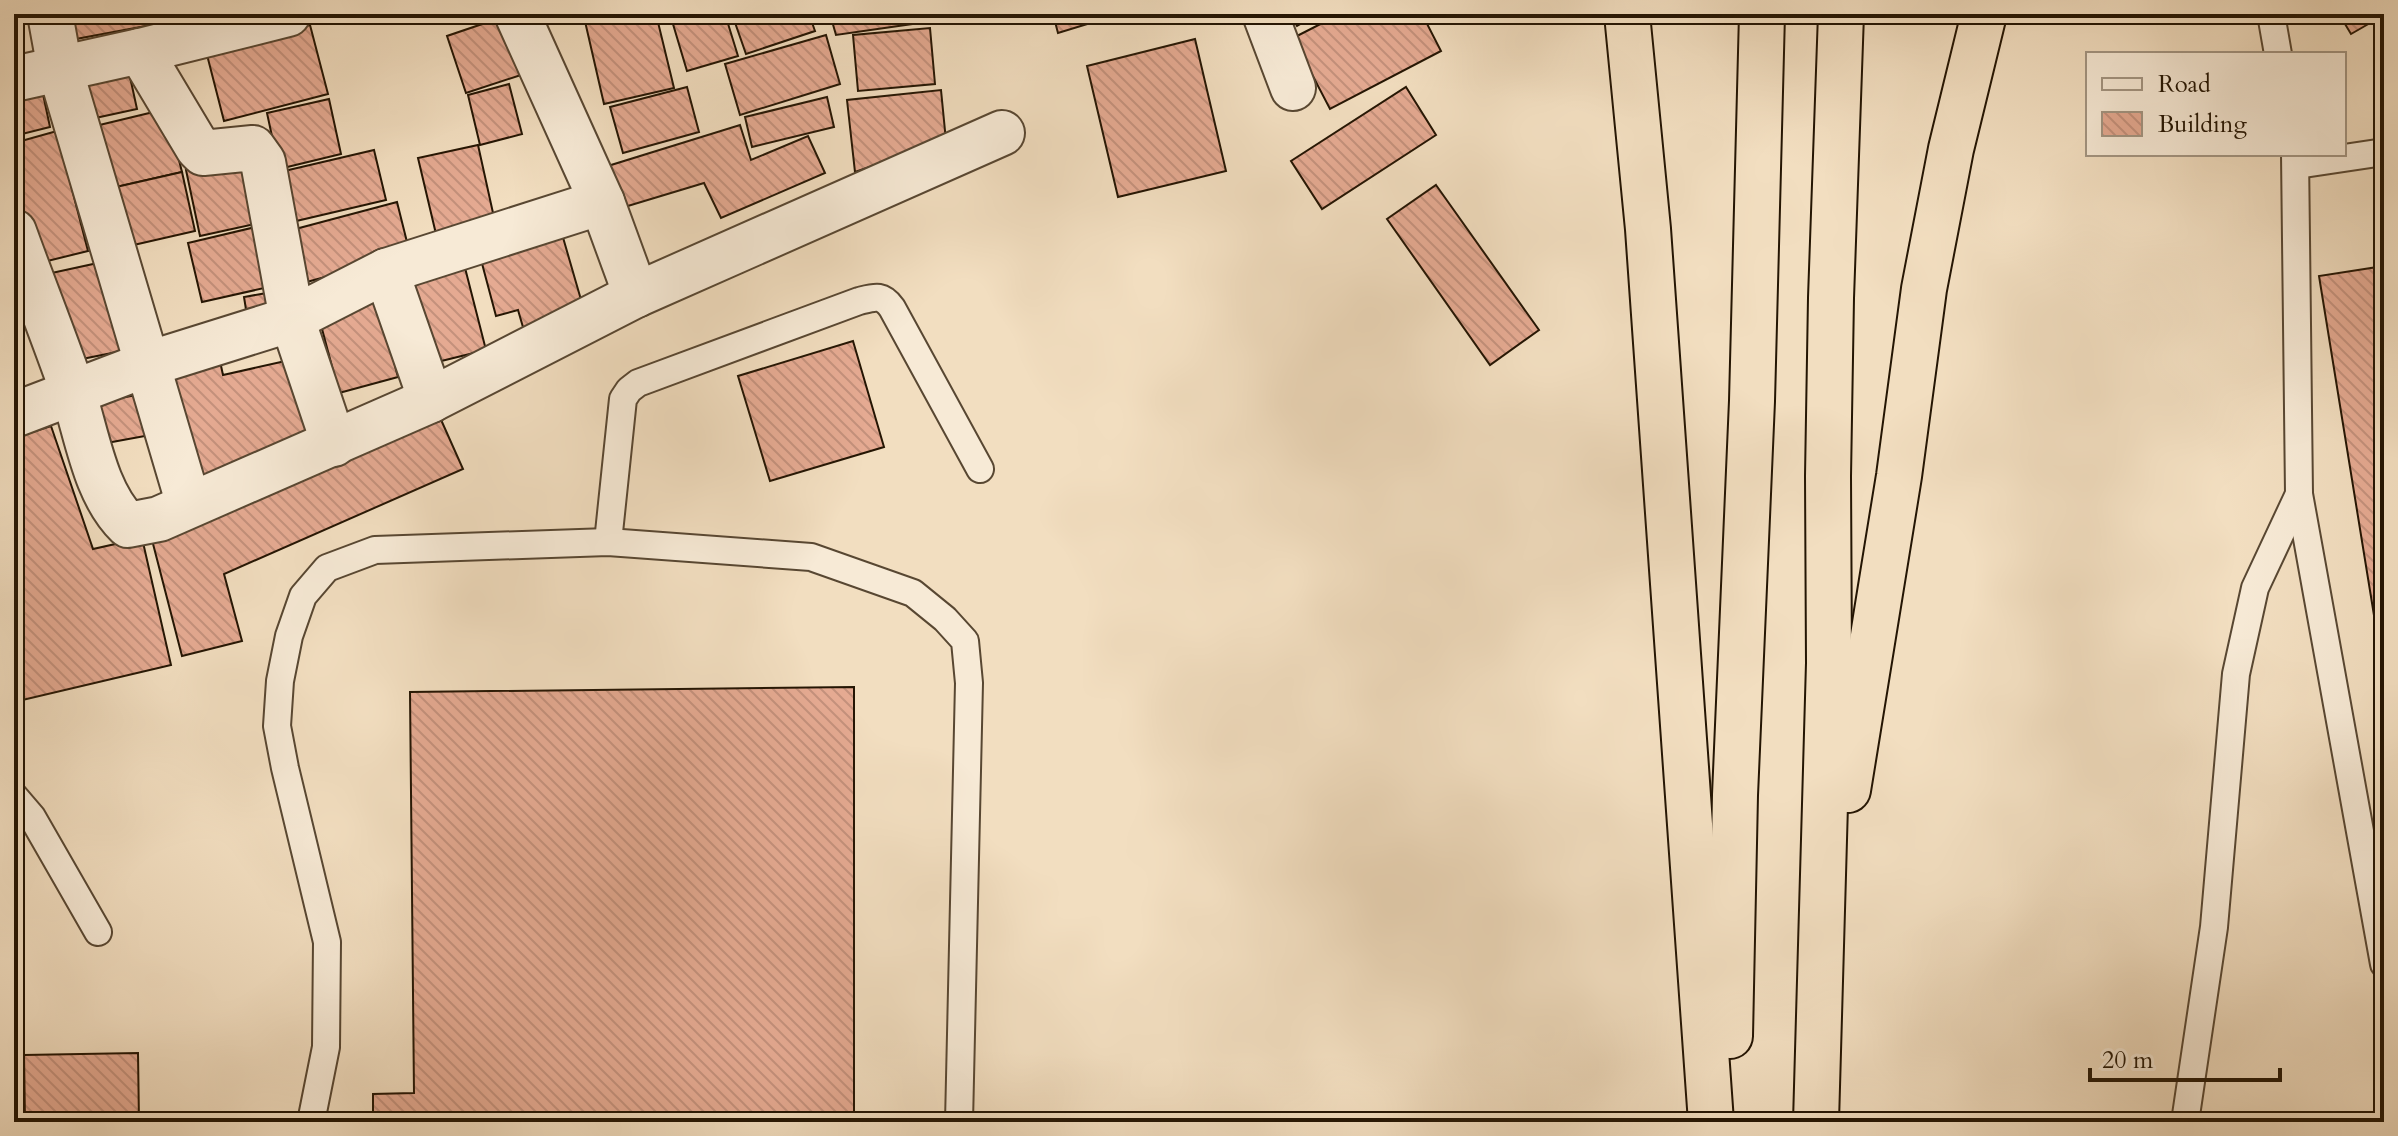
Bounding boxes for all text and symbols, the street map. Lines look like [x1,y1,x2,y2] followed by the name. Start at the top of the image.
[2086,52,2346,156] legend
[2158,68,2211,101] text: Road
[2158,108,2248,141] text: Building
[2090,1032,2280,1082] scale bar
[2102,1044,2154,1077] text: 20 m

